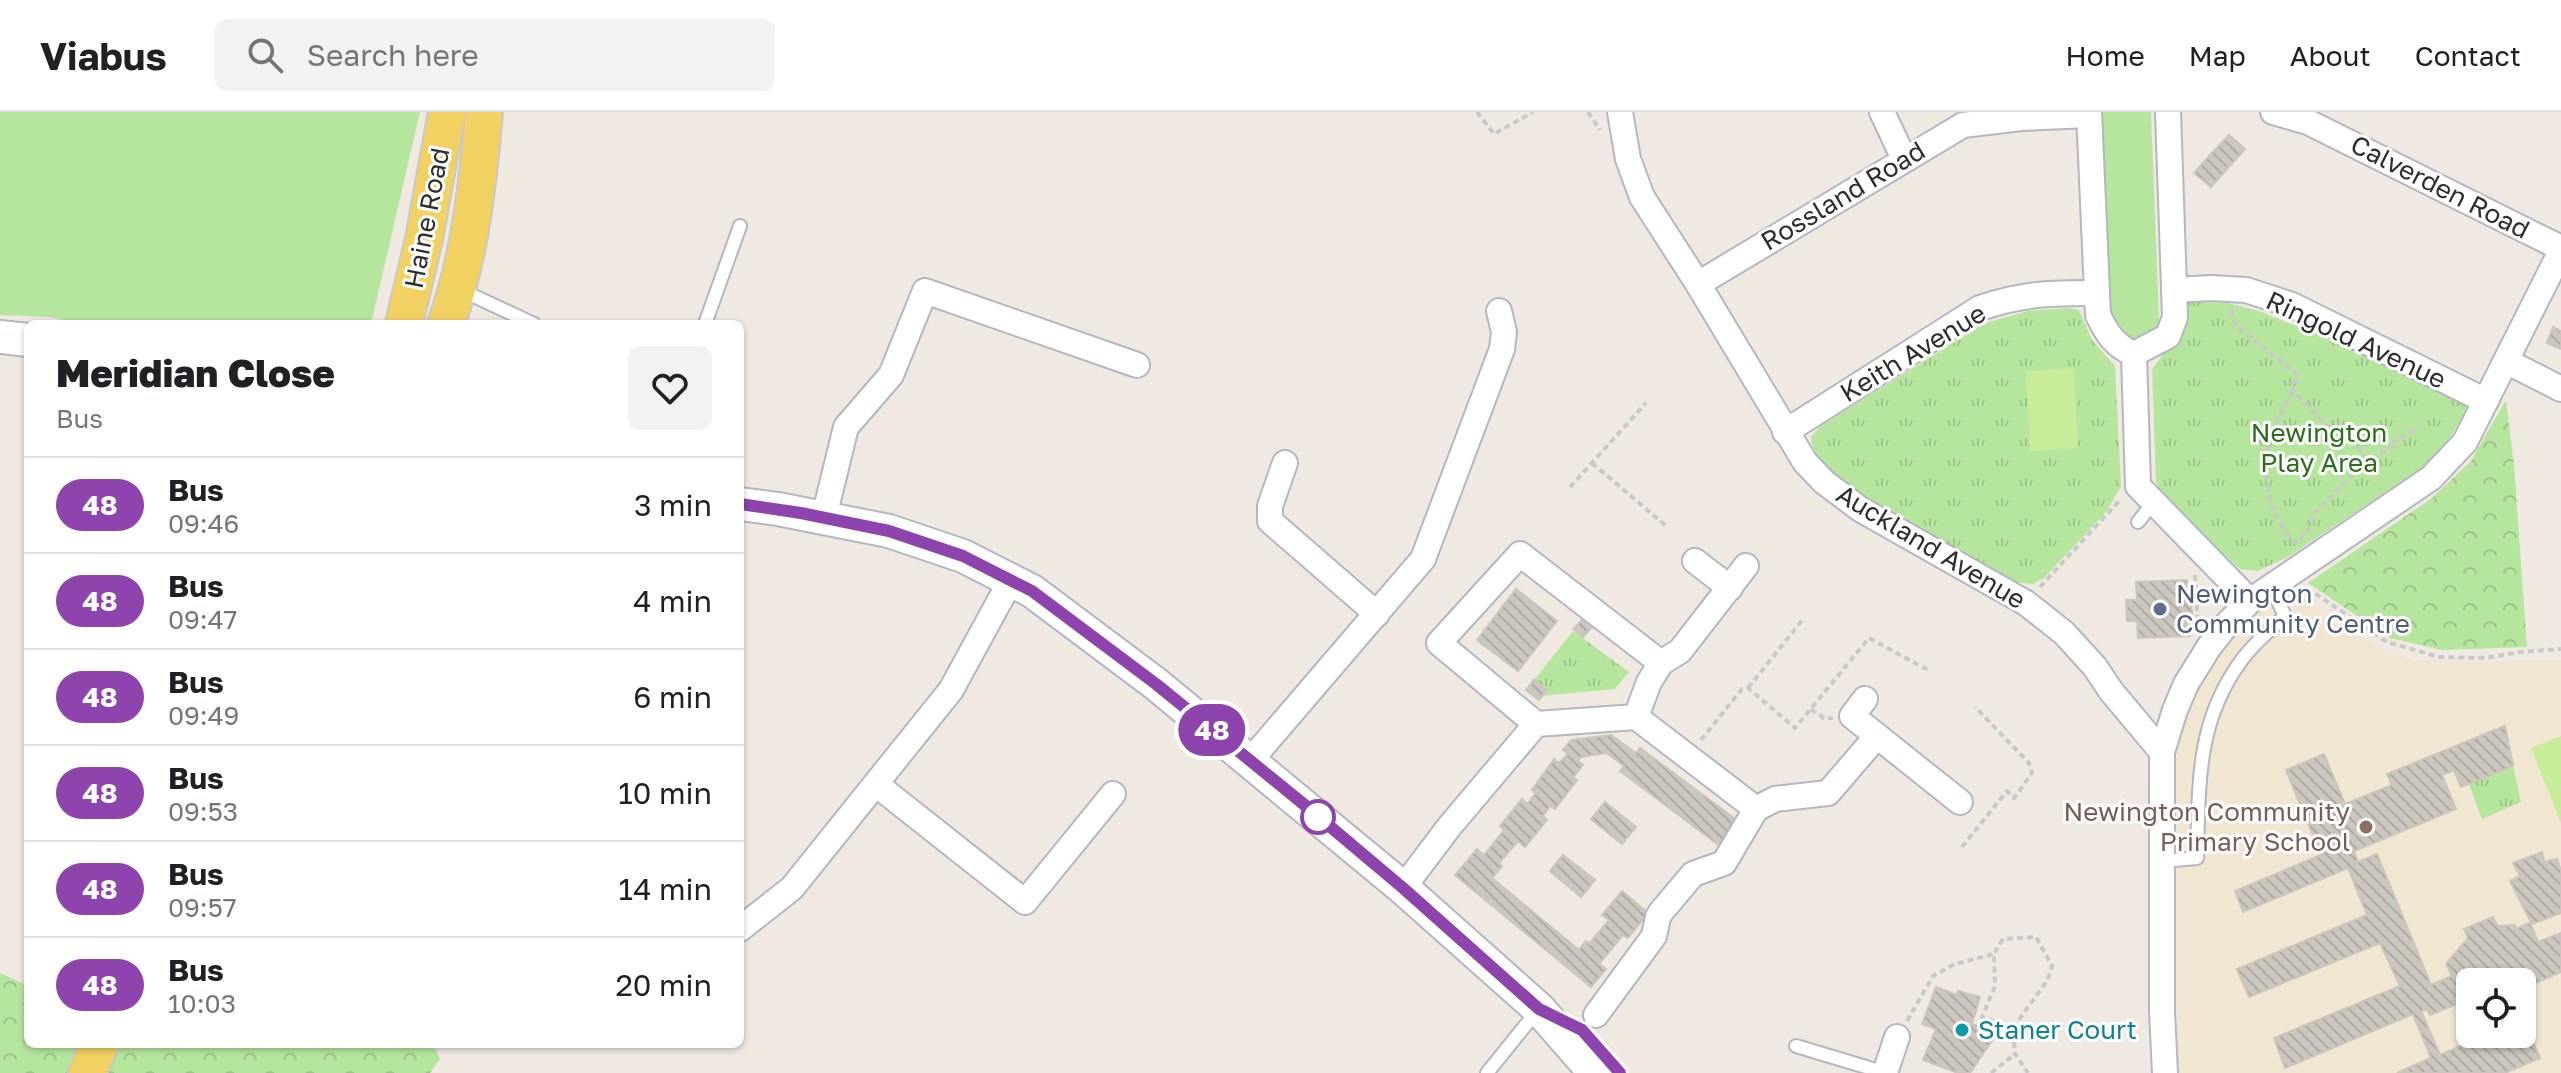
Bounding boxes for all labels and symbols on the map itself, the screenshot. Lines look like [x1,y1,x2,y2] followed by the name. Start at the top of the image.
[2346,128,2535,245] street label: Calverden Road
[1755,134,1930,257] street label: Rossland Road
[398,145,455,291] street label: Haine Road
[2261,284,2451,395] street label: Ringold Avenue
[1834,297,1991,408] street label: Keith Avenue
[2251,417,2387,478] park label: Newington Play Area
[1831,478,2031,615] street label: Auckland Avenue
[2176,578,2410,639] place label: Newington Community Centre
[2151,600,2169,618] marker: Newington Community Centre
[1176,704,1248,756] line badge: 48
[2063,796,2350,857] place label: Newington Community Primary School
[1301,800,1335,834] unlabelled marker
[2357,818,2375,836] marker: Newington Community Primary School
[1978,1014,2137,1045] place label: Staner Court
[1953,1021,1971,1039] marker: Staner Court

